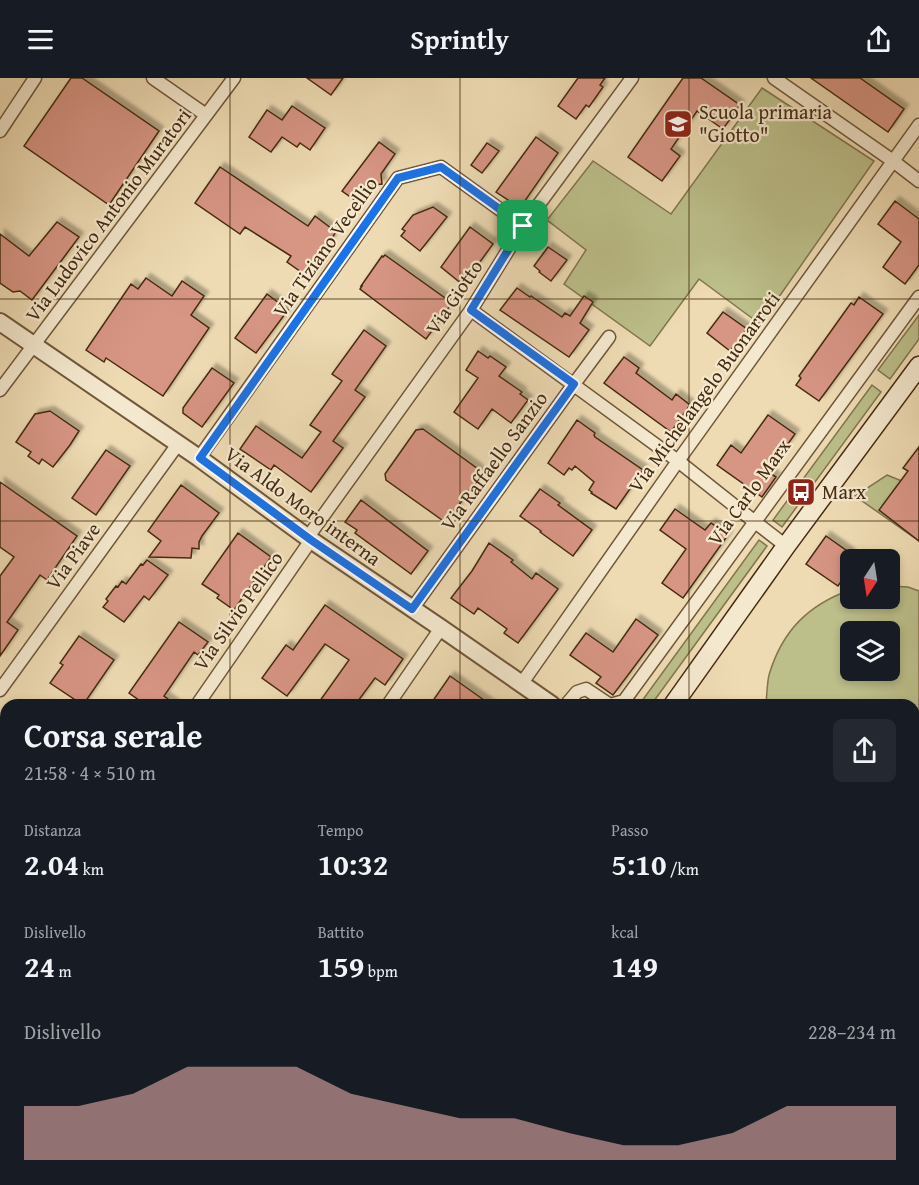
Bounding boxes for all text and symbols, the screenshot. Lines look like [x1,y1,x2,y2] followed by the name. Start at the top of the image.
[410,19,509,59] text: Sprintly
[24,23,57,56] icon: menu
[862,23,895,56] icon: share
[699,97,832,149] place label: Scuola primaria "Giotto"
[18,102,198,327] street label: Via Ludovico Antonio Muratori
[662,108,694,140] school or university icon: Scuola primaria "Giotto"
[265,171,384,323] street label: Via Tiziano Vecellio
[497,200,548,251] pin
[506,209,539,242] icon: arrive
[418,254,489,340] street label: Via Giotto
[621,285,787,498] street label: Via Michelangelo Buonarroti
[433,385,554,536] street label: Via Raffaello Sanzio
[700,432,798,551] street label: Via Carlo Marx
[219,439,388,573] street label: Via Aldo Moro interna
[785,476,817,508] bus stop icon: Marx
[822,477,867,506] place label: Marx
[38,516,107,595] street label: Via Piave
[186,545,290,676] street label: Via Silvio Pellico
[840,549,900,609] north arrow
[840,549,900,681] map controls
[840,621,900,681] button: layers
[24,711,202,759] text: Corsa serale
[833,719,896,782] button: share
[24,758,156,787] text: 21:58 · 4 × 510 m
[24,818,81,842] text: Distanza
[318,818,363,842] text: Tempo
[611,818,648,842] text: Passo
[24,842,79,886] text: 2.04
[318,842,388,886] text: 10:32
[611,842,666,886] text: 5:10
[79,857,104,881] text: km
[666,857,699,881] text: /km
[24,920,86,944] text: Dislivello
[318,920,364,944] text: Battito
[611,920,639,944] text: kcal
[24,944,55,988] text: 24
[318,944,364,988] text: 159
[611,944,658,988] text: 149
[55,959,72,983] text: m
[364,959,398,983] text: bpm
[24,1017,101,1046] text: Dislivello
[808,1017,896,1046] text: 228–234 m

